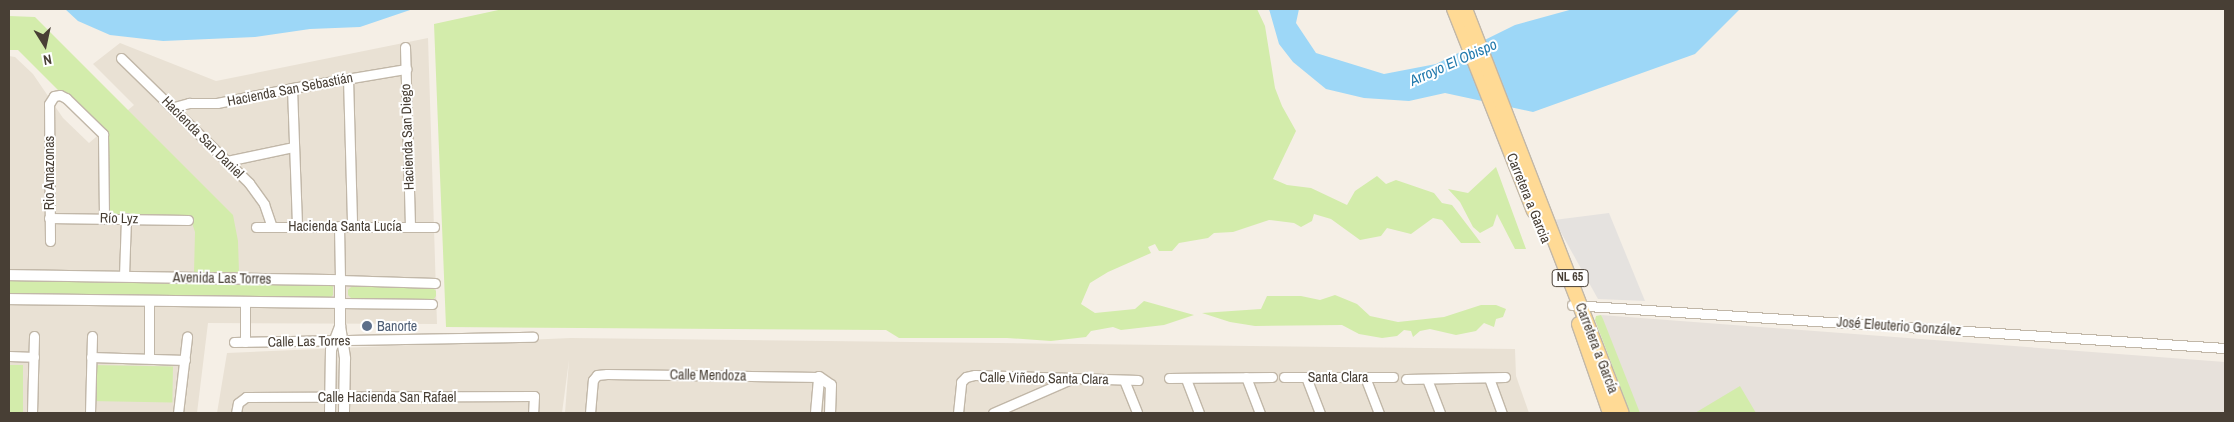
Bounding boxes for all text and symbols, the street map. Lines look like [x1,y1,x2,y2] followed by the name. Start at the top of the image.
[20,20,70,70] north arrow
[1407,35,1499,89] water label: Arroyo El Obispo
[42,50,53,69] text: N
[226,69,354,109] street label: Hacienda San Sebastián
[397,83,417,191] street label: Hacienda San Diego
[158,92,248,182] street label: Hacienda San Daniel
[41,135,57,211] street label: Rio Amazonas
[1503,150,1555,246] street label: Carretera a Garcia
[100,209,138,227] street label: Río Lyz
[288,218,402,234] street label: Hacienda Santa Lucía
[1551,268,1589,288] road number: NL 65
[173,269,271,287] street label: Avenida Las Torres
[1572,300,1622,396] street label: Carretera a García
[1836,313,1962,339] street label: José Eleuterio González
[377,318,417,334] place label: Banorte
[361,320,373,332] marker: Banorte
[267,332,351,350] street label: Calle Las Torres
[670,366,746,384] street label: Calle Mendoza
[979,368,1109,388] street label: Calle Viñedo Santa Clara
[1308,369,1368,385] street label: Santa Clara
[318,389,456,405] street label: Calle Hacienda San Rafael

